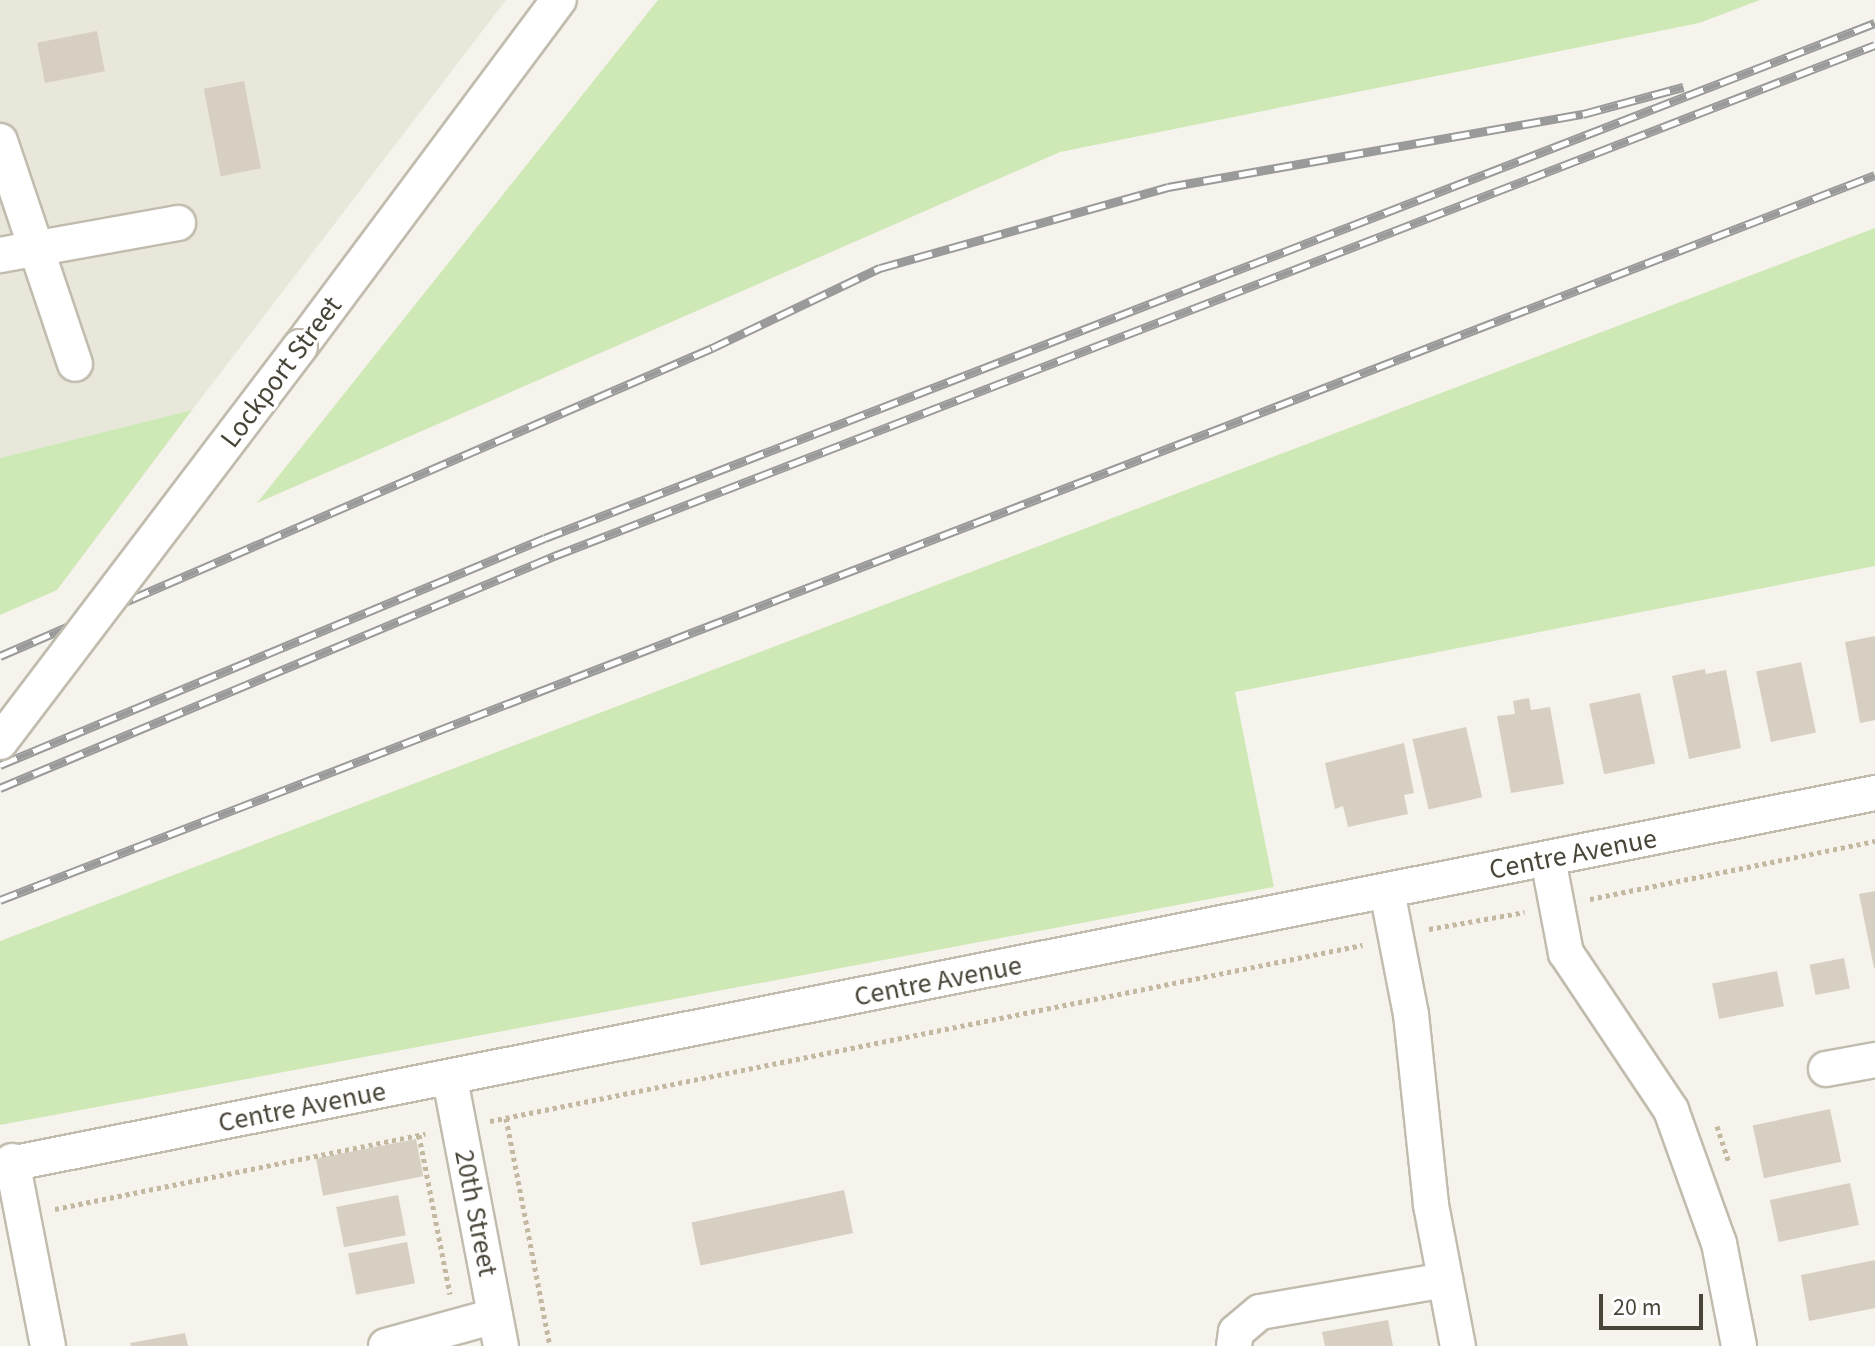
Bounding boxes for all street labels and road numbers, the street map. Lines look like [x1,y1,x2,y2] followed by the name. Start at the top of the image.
[213,290,349,454] street label: Lockport Street
[1486,821,1660,887] street label: Centre Avenue
[851,948,1025,1014] street label: Centre Avenue
[215,1074,389,1140] street label: Centre Avenue
[447,1147,505,1279] street label: 20th Street

